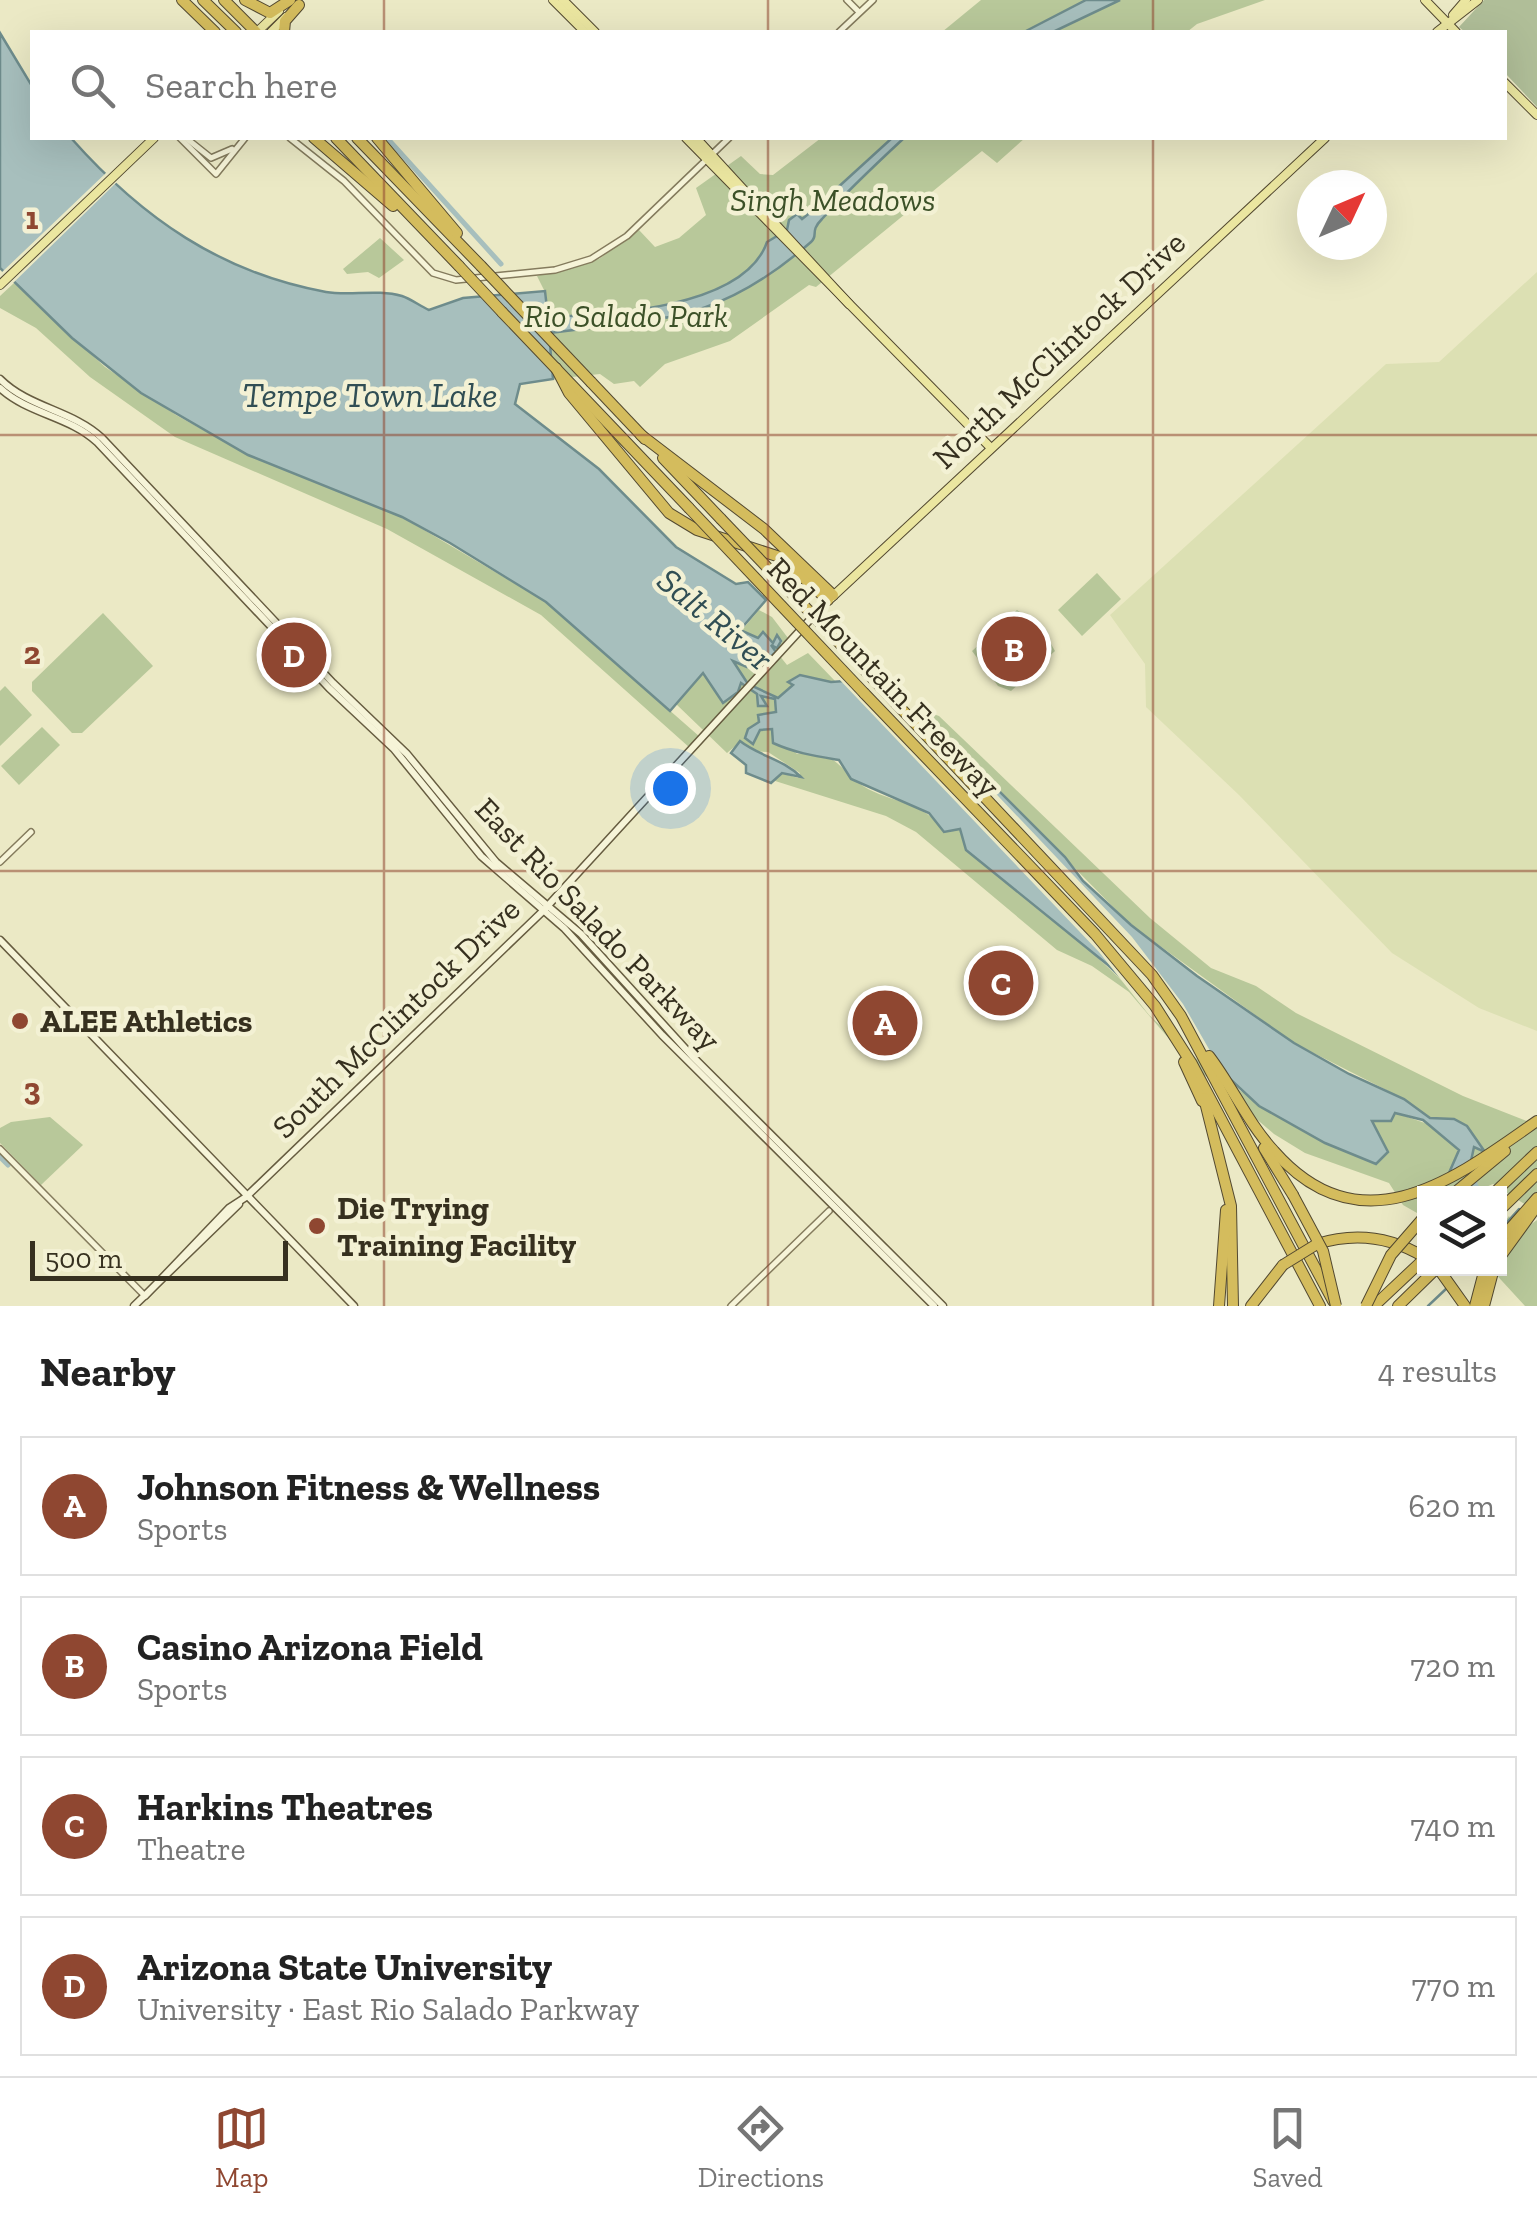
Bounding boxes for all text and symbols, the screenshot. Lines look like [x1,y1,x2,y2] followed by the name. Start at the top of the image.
[30,30,1507,140] search box
[65,58,120,113] icon: search
[145,62,337,108] text: Search here
[1297,170,1387,260] north arrow
[730,181,936,219] park label: Singh Meadows
[26,199,39,237] text: 1
[925,223,1193,477] street label: North McClintock Drive
[524,297,728,335] park label: Rio Salado Park
[242,374,498,416] water label: Tempe Town Lake
[760,549,1009,805] street label: Red Mountain Freeway
[649,559,782,680] water label: Salt River
[982,612,1046,686] pin: B
[262,618,326,692] pin: D
[23,634,41,672] text: 2
[645,763,696,814] your location
[467,790,729,1059] street label: East Rio Salado Parkway
[264,890,528,1146] street label: South McClintock Drive
[968,946,1034,1020] pin: C
[852,986,918,1060] pin: A
[40,1002,252,1040] place label: ALEE Athletics
[9,1010,31,1032] marker: ALEE Athletics
[23,1070,41,1108] text: 3
[1417,1186,1507,1276] map controls
[1417,1186,1507,1276] button: layers
[337,1189,576,1264] place label: Die Trying Training Facility
[306,1215,328,1237] marker: Die Trying Training Facility
[30,1236,288,1280] scale bar
[45,1242,122,1275] text: 500 m
[40,1346,176,1397] text: Nearby
[1378,1352,1497,1390] text: 4 results
[137,1464,600,1510] text: Johnson Fitness & Wellness
[64,1487,85,1525] text: A
[1408,1487,1495,1525] text: 620 m
[137,1510,227,1548] text: Sports
[137,1624,483,1670] text: Casino Arizona Field
[65,1647,84,1685] text: B
[1410,1647,1495,1685] text: 720 m
[137,1670,227,1708] text: Sports
[137,1784,433,1830] text: Harkins Theatres
[64,1807,85,1845] text: C
[1410,1807,1495,1845] text: 740 m
[137,1830,246,1868] text: Theatre
[137,1944,552,1990] text: Arizona State University
[63,1967,86,2005] text: D
[1412,1967,1495,2005] text: 770 m
[137,1990,639,2028] text: University · East Rio Salado Parkway
[214,2101,269,2194] tab: Map
[698,2101,824,2194] tab: Directions
[1253,2101,1323,2194] tab: Saved

